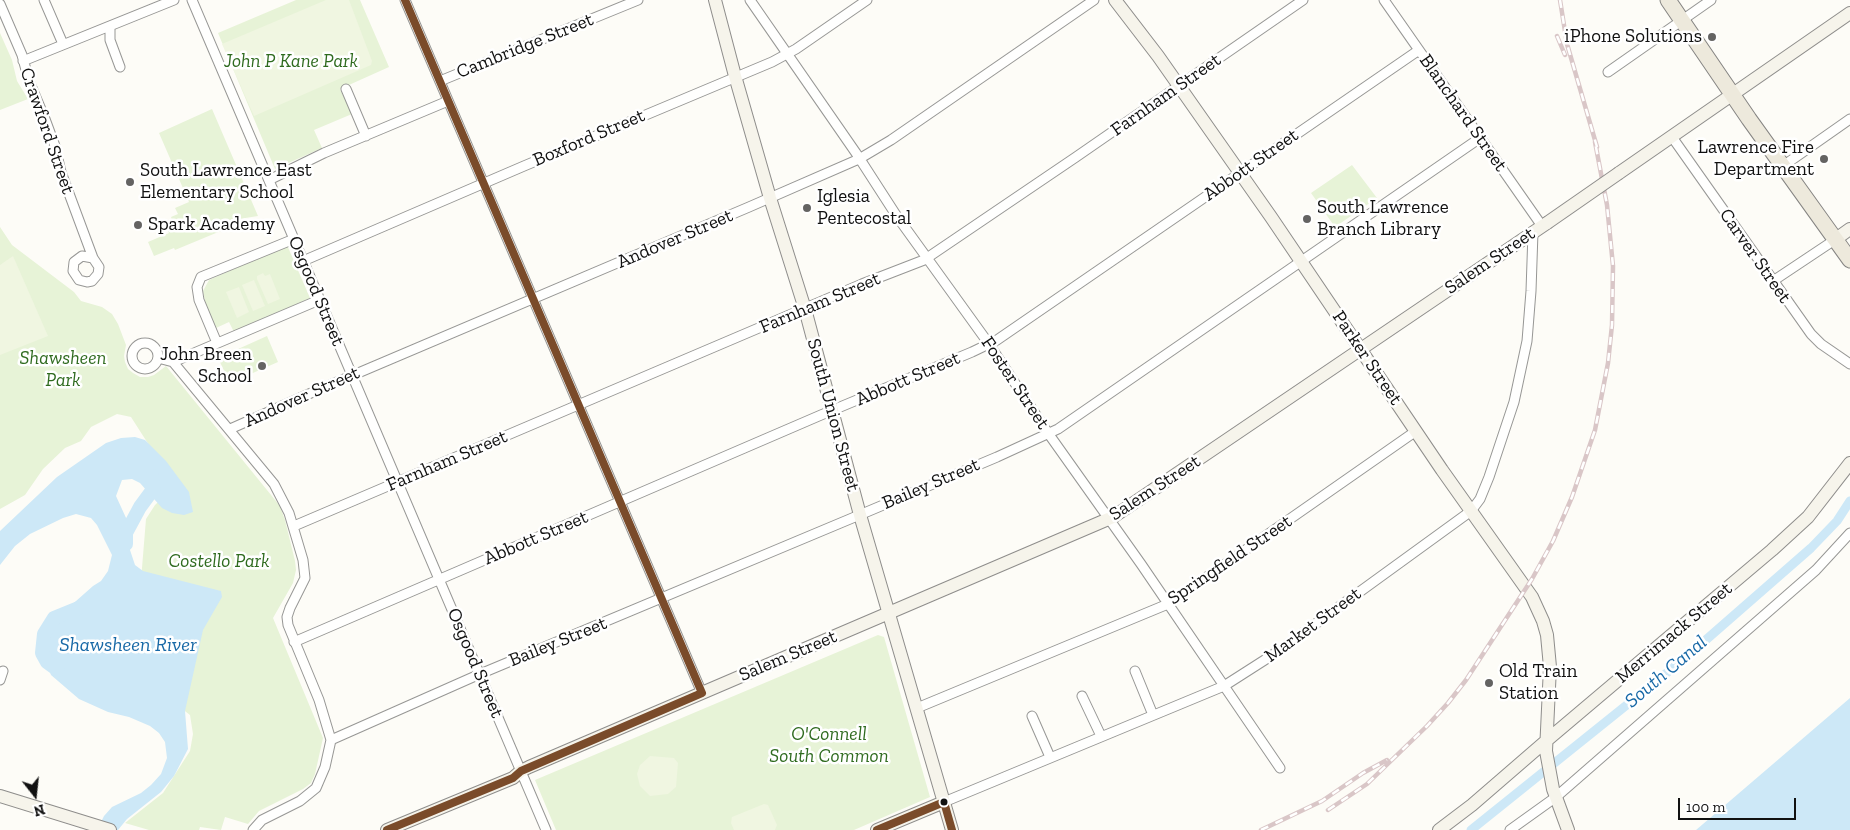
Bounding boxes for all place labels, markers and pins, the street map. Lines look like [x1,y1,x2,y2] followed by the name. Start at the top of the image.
[1564,26,1702,48] place label: iPhone Solutions
[1706,31,1718,43] marker: iPhone Solutions
[1698,137,1814,181] place label: Lawrence Fire Department
[1818,153,1830,165] marker: Lawrence Fire Department
[140,160,312,204] place label: South Lawrence East Elementary School
[124,176,136,188] marker: South Lawrence East Elementary School
[817,186,911,230] place label: Iglesia Pentecostal
[1317,197,1449,241] place label: South Lawrence Branch Library
[801,202,813,214] marker: Iglesia Pentecostal
[1301,213,1313,225] marker: South Lawrence Branch Library
[148,214,275,236] place label: Spark Academy
[132,219,144,231] marker: Spark Academy
[160,344,252,388] place label: John Breen School
[256,360,268,372] marker: John Breen School
[1499,661,1577,705] place label: Old Train Station
[1483,677,1495,689] marker: Old Train Station
[939,797,949,807] unlabelled marker

